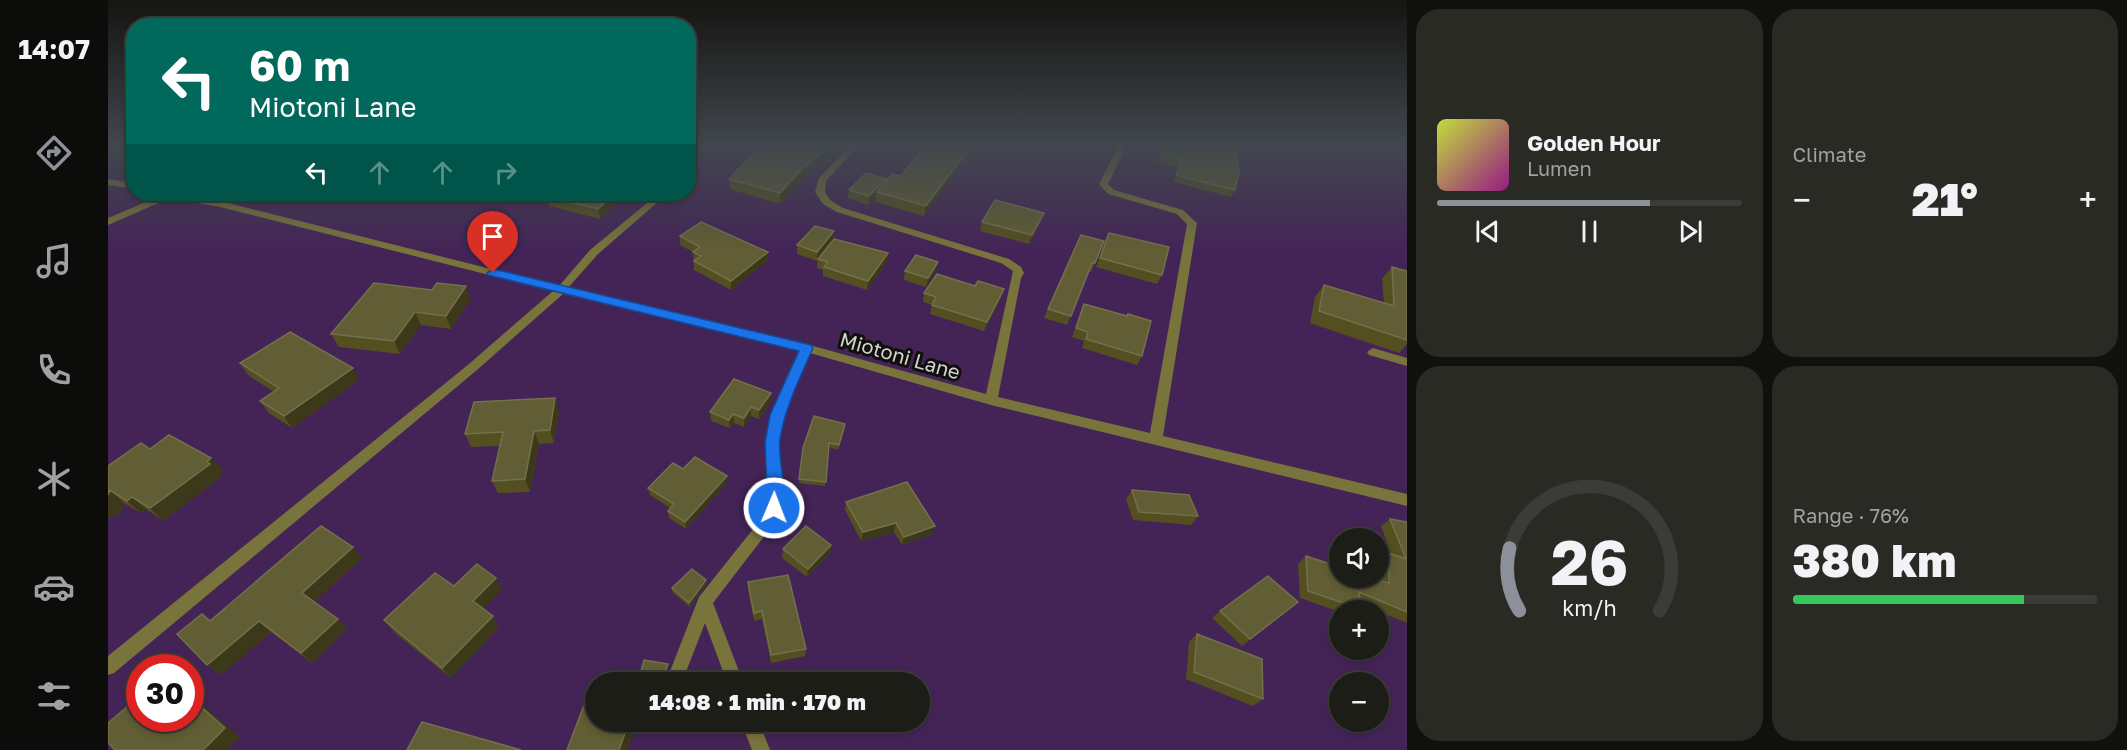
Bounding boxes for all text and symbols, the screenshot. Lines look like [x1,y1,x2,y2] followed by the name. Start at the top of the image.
[18,33,90,65] text: 14:07
[249,40,350,90] text: 60 m
[150,42,228,120] icon: left
[249,91,416,123] text: Miotoni Lane
[1527,129,1661,156] text: Golden Hour
[33,132,75,174] icon: directions
[1793,142,1866,166] text: Climate
[300,156,333,189] icon: left
[363,156,396,189] icon: ahead
[426,156,459,189] icon: ahead
[489,156,522,189] icon: right
[1527,156,1592,180] text: Lumen
[1912,172,1978,226] text: 21°
[1793,180,1811,219] text: −
[2079,180,2097,219] text: +
[467,211,518,273] pin
[1471,215,1504,248] icon: previous
[1573,215,1606,248] icon: pause
[1674,215,1707,248] icon: next
[476,220,509,253] icon: arrive
[33,240,75,282] icon: music
[837,326,963,384] street label: Miotoni Lane
[33,349,75,391] icon: phone
[33,458,75,500] icon: climate
[742,476,806,540] position arrow
[1793,503,1909,527] text: Range · 76%
[1550,524,1628,599] text: 26
[1329,528,1389,732] map controls
[1329,528,1389,588] button: sound
[1793,533,1956,587] text: 380 km
[33,566,75,608] icon: car
[1562,595,1617,621] text: km/h
[1329,600,1389,660] button: +
[126,654,204,732] speed limit sign: 30
[1329,672,1389,732] button: −
[33,675,75,717] icon: filters
[649,688,866,715] text: 14:08 · 1 min · 170 m

